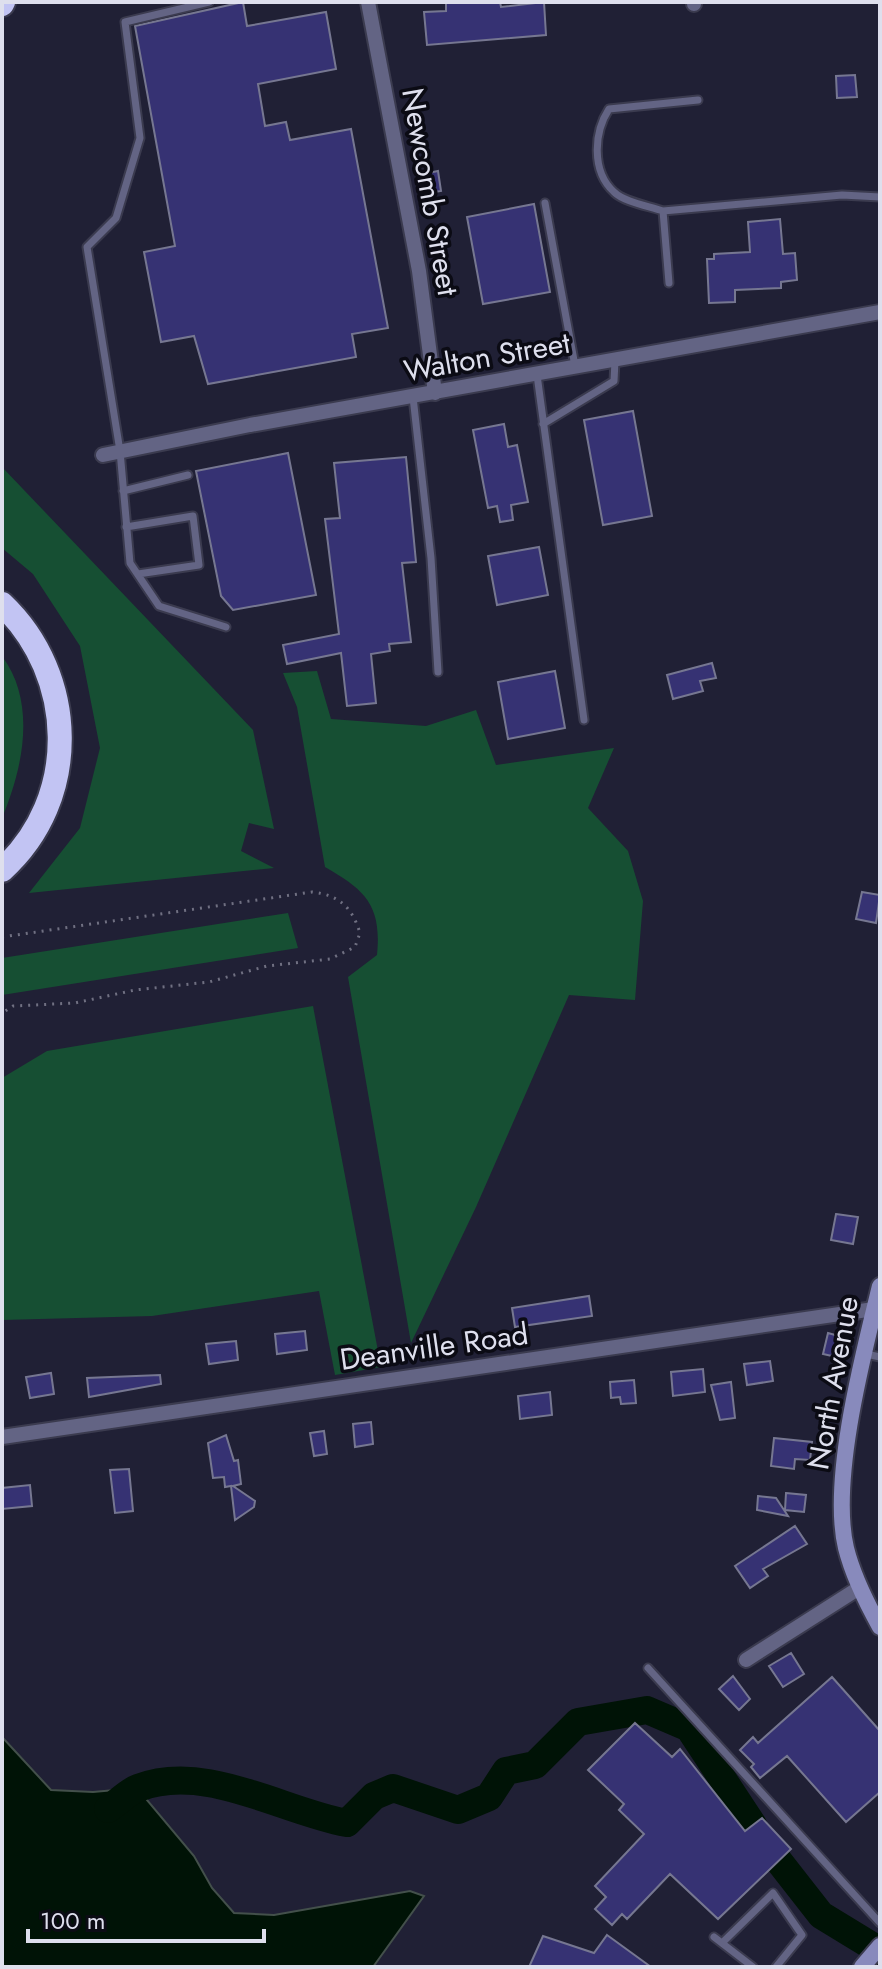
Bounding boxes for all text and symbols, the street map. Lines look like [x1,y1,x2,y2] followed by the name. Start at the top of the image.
[391,85,470,300] street label: Newcomb Street
[400,321,574,392] street label: Walton Street
[796,1293,869,1473] street label: North Avenue
[337,1312,531,1381] street label: Deanville Road
[28,1893,264,1943] scale bar
[40,1903,106,1938] text: 100 m

